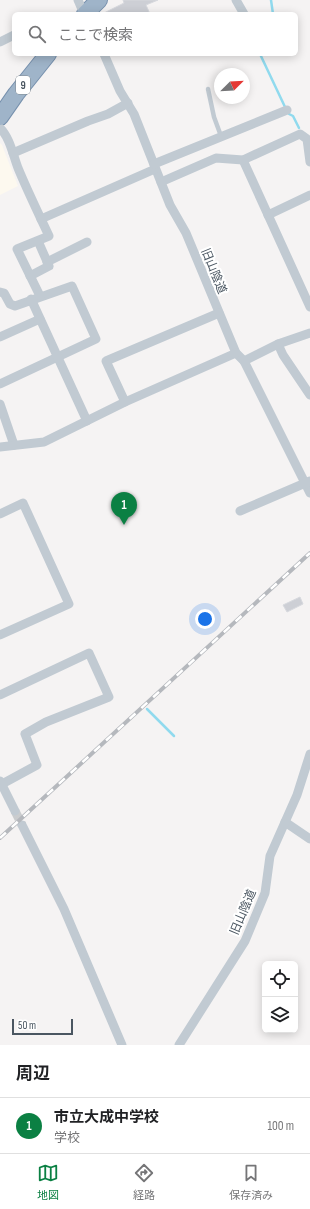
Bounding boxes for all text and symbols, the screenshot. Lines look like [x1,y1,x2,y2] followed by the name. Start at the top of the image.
[12,12,298,56] search box
[26,23,48,45] icon: search
[58,26,133,45] text: ここで検索
[214,68,250,104] north arrow
[16,76,30,94] road number: 9
[198,246,229,296] street label: 旧山陰道
[111,492,137,525] pin: 1
[195,609,215,629] your location
[227,887,260,937] street label: 旧山陰道
[262,961,298,1033] map controls
[262,961,298,997] button: locate
[262,997,298,1033] button: layers
[12,1017,73,1036] scale bar
[18,1019,36,1032] text: 50 m
[16,1064,50,1084] text: 周辺
[54,1108,159,1127] text: 市立大成中学校
[26,1118,32,1134] text: 1
[267,1118,294,1134] text: 100 m
[54,1130,80,1146] text: 学校
[37,1162,59,1202] tab: 地図
[133,1162,155,1202] tab: 経路
[229,1162,273,1202] tab: 保存済み

